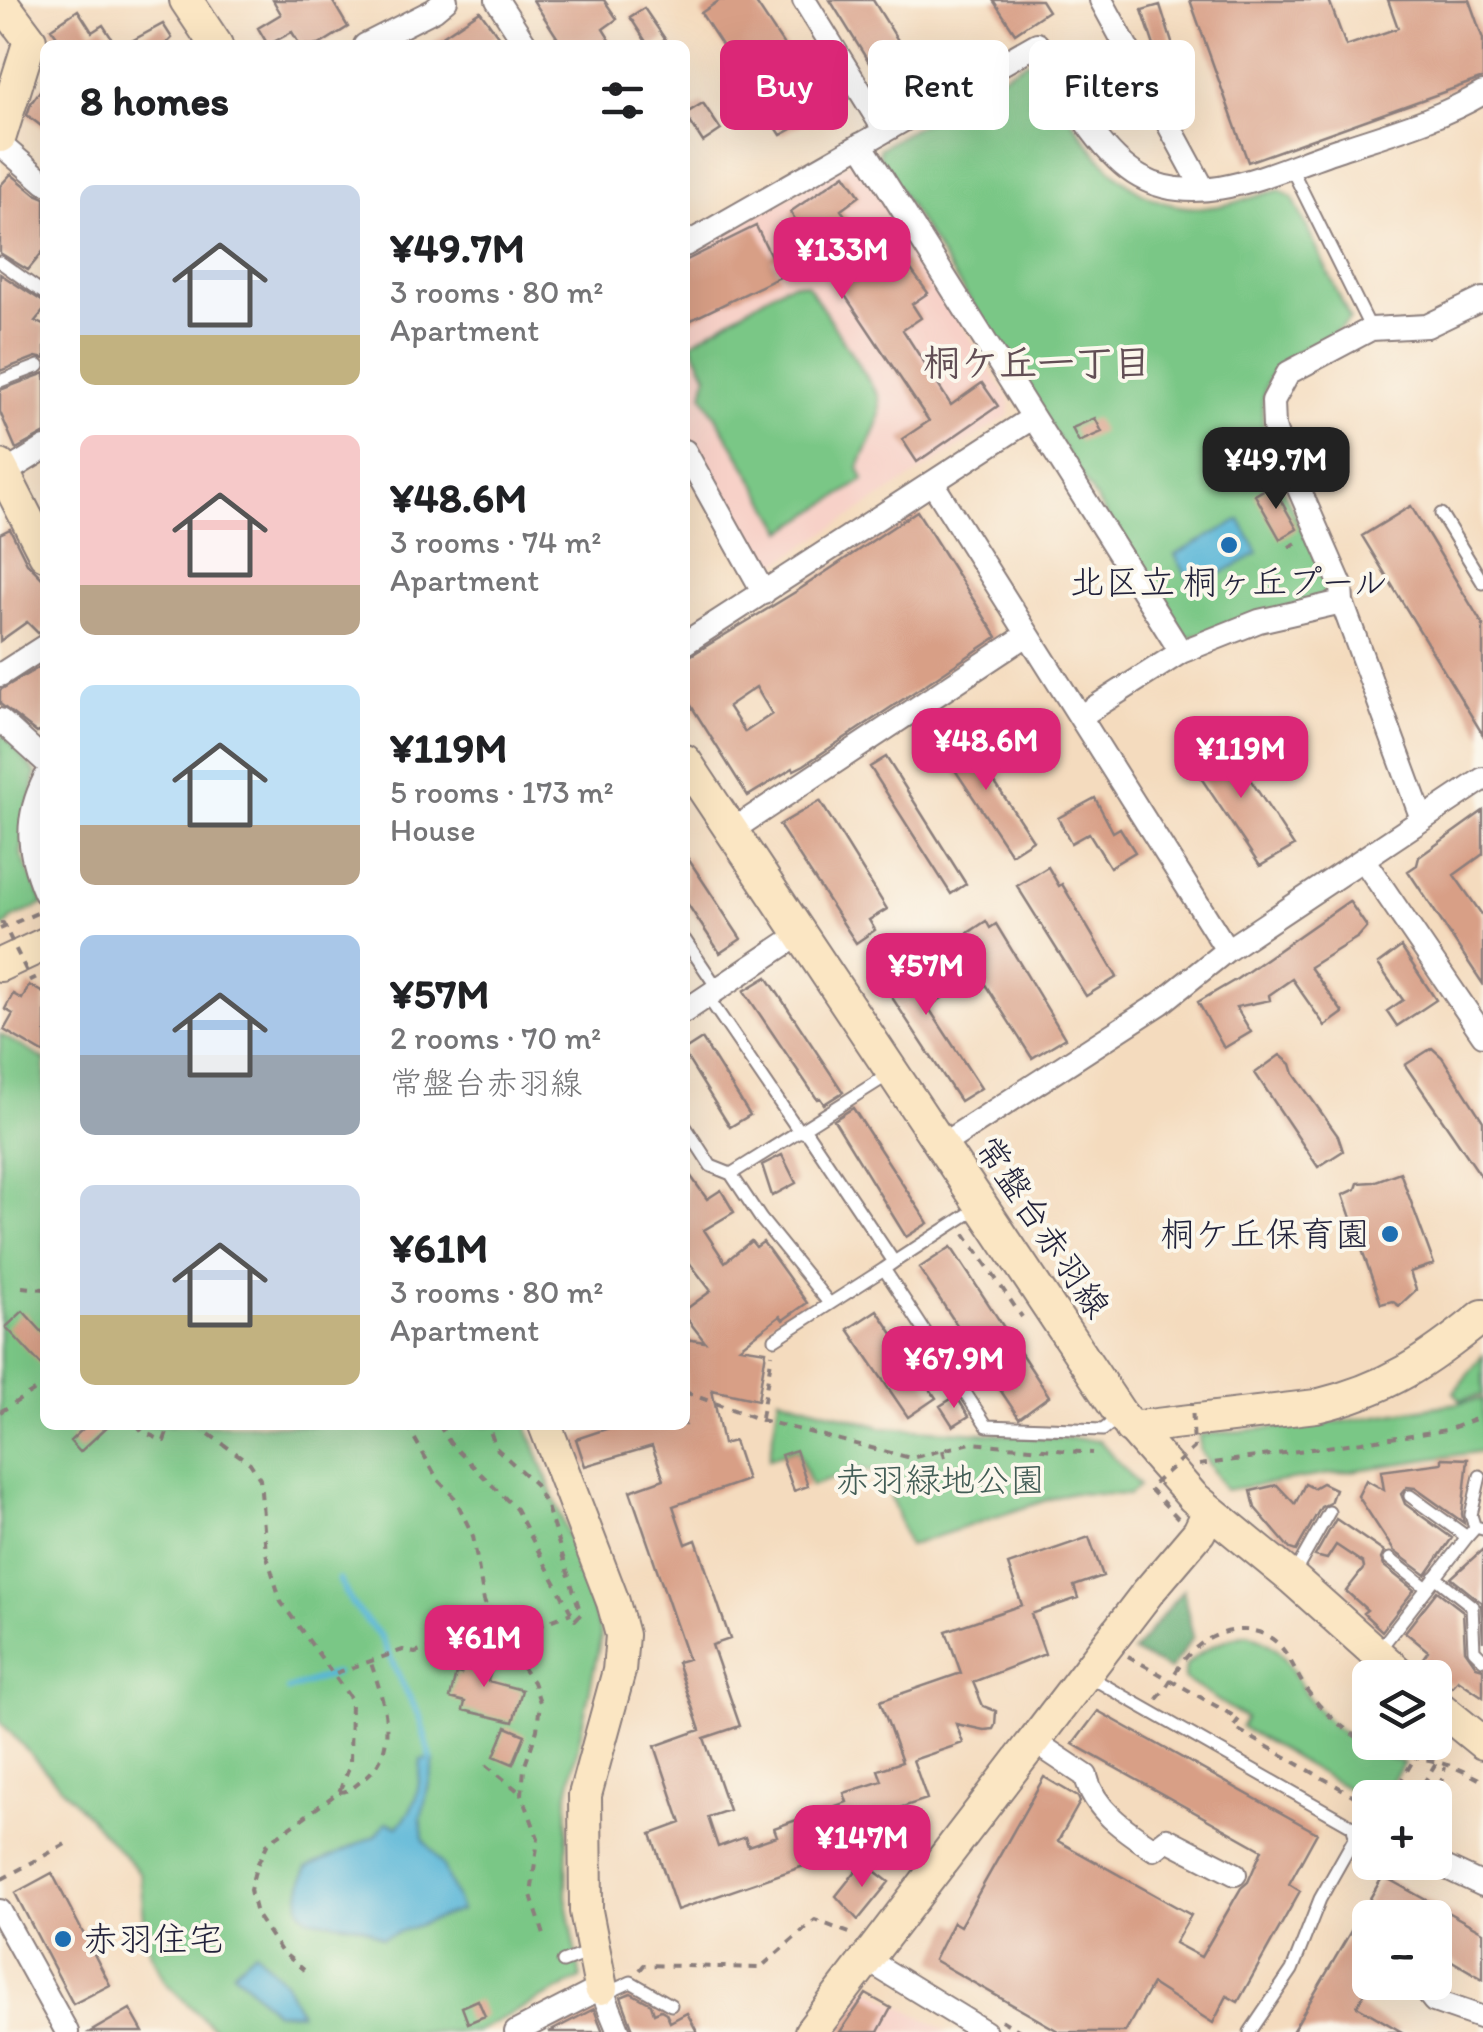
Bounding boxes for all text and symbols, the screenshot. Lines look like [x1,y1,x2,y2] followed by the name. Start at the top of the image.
[720,40,848,130] chip: Buy
[868,40,1009,130] chip: Rent
[1029,40,1195,130] chip: Filters
[595,73,650,128] icon: filters
[80,75,229,126] text: 8 homes
[772,217,912,302] pin: ¥133M
[390,222,525,273] text: ¥49.7M
[160,225,280,345] icon: home
[796,230,888,268] text: ¥133M
[390,273,604,311] text: 3 rooms · 80 m²
[390,311,539,349] text: Apartment
[923,340,1151,386] district label: 桐ケ丘一丁目
[1195,427,1357,512] pin: ¥49.7M
[1225,440,1327,478] text: ¥49.7M
[390,472,527,523] text: ¥48.6M
[160,475,280,595] icon: home
[390,523,601,561] text: 3 rooms · 74 m²
[1218,534,1240,556] marker: 北区立 桐ヶ丘プール
[390,561,539,599] text: Apartment
[1070,561,1388,603] place label: 北区立 桐ヶ丘プール
[905,708,1067,793] pin: ¥48.6M
[1171,716,1311,801] pin: ¥119M
[934,721,1038,759] text: ¥48.6M
[390,722,507,773] text: ¥119M
[160,725,280,845] icon: home
[1196,729,1286,767] text: ¥119M
[390,773,614,811] text: 5 rooms · 173 m²
[390,811,476,849] text: House
[867,933,985,1018] pin: ¥57M
[888,946,964,984] text: ¥57M
[390,968,489,1019] text: ¥57M
[160,975,280,1095] icon: home
[390,1019,601,1057] text: 2 rooms · 70 m²
[390,1064,582,1102] text: 常盤台赤羽線
[967,1128,1119,1326] street label: 常盤台赤羽線
[1160,1213,1370,1255] place label: 桐ケ丘保育園
[390,1222,488,1273] text: ¥61M
[1379,1223,1401,1245] marker: 桐ケ丘保育園
[160,1225,280,1345] icon: home
[390,1273,604,1311] text: 3 rooms · 80 m²
[390,1311,539,1349] text: Apartment
[873,1326,1035,1411] pin: ¥67.9M
[904,1339,1004,1377] text: ¥67.9M
[835,1459,1045,1501] park label: 赤羽緑地公園
[425,1605,543,1690] pin: ¥61M
[447,1618,521,1656] text: ¥61M
[1352,1660,1452,2000] map controls
[1352,1660,1452,1760] button: layers
[1352,1780,1452,1880] button: +
[792,1805,932,1890] pin: ¥147M
[815,1818,909,1856] text: ¥147M
[1352,1900,1452,2000] button: −
[83,1918,223,1960] place label: 赤羽住宅
[52,1928,74,1950] marker: 赤羽住宅

